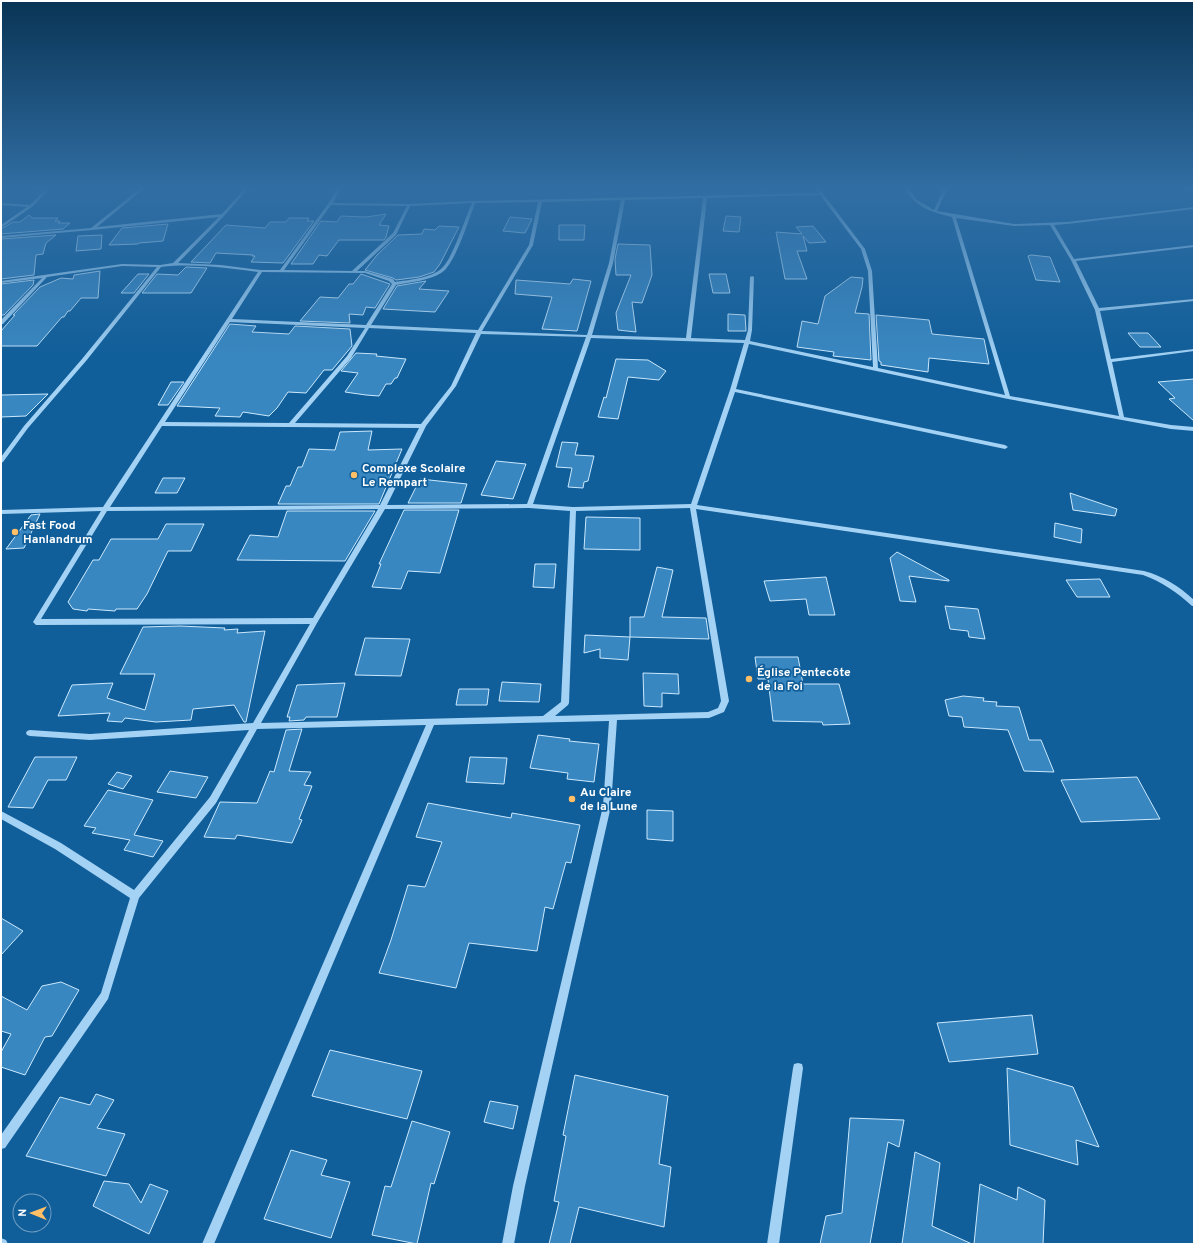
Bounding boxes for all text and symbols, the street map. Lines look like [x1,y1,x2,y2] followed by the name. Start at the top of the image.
[362,461,466,491] place label: Complexe Scolaire Le Rempart
[349,470,359,480] marker: Complexe Scolaire Le Rempart
[23,518,93,548] place label: Fast Food Hanlandrum
[10,527,20,537] marker: Fast Food Hanlandrum
[757,665,851,695] place label: Église Pentecôte de la Foi
[744,674,754,684] marker: Église Pentecôte de la Foi
[580,785,638,815] place label: Au Claire de la Lune
[567,794,577,804] marker: Au Claire de la Lune
[12,1193,52,1233] north arrow
[16,1209,30,1217] text: N

